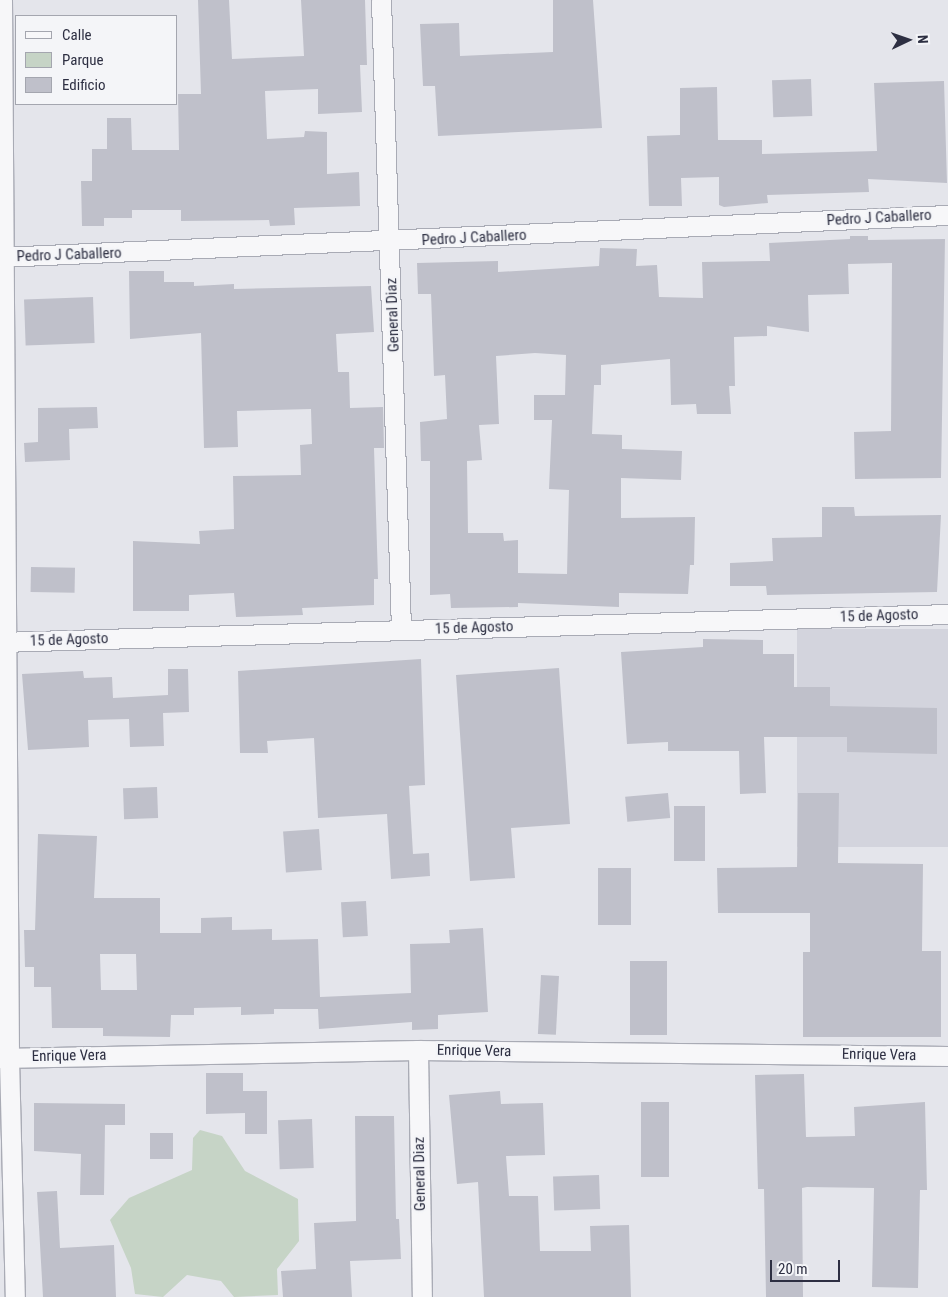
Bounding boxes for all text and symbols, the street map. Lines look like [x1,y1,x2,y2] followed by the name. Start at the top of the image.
[15,15,178,105] legend
[883,15,933,65] north arrow
[62,26,92,44] text: Calle
[915,35,931,44] text: N
[62,51,104,69] text: Parque
[62,76,105,94] text: Edificio
[826,206,932,230] street label: Pedro J Caballero
[421,226,527,250] street label: Pedro J Caballero
[16,244,122,266] street label: Pedro J Caballero
[383,278,403,352] street label: General Diaz
[840,606,918,626] street label: 15 de Agosto
[435,618,513,638] street label: 15 de Agosto
[30,630,108,650] street label: 15 de Agosto
[437,1041,511,1061] street label: Enrique Vera
[842,1045,916,1065] street label: Enrique Vera
[32,1046,106,1066] street label: Enrique Vera
[410,1137,430,1211] street label: General Diaz
[773,1250,843,1282] scale bar
[778,1260,808,1278] text: 20 m

